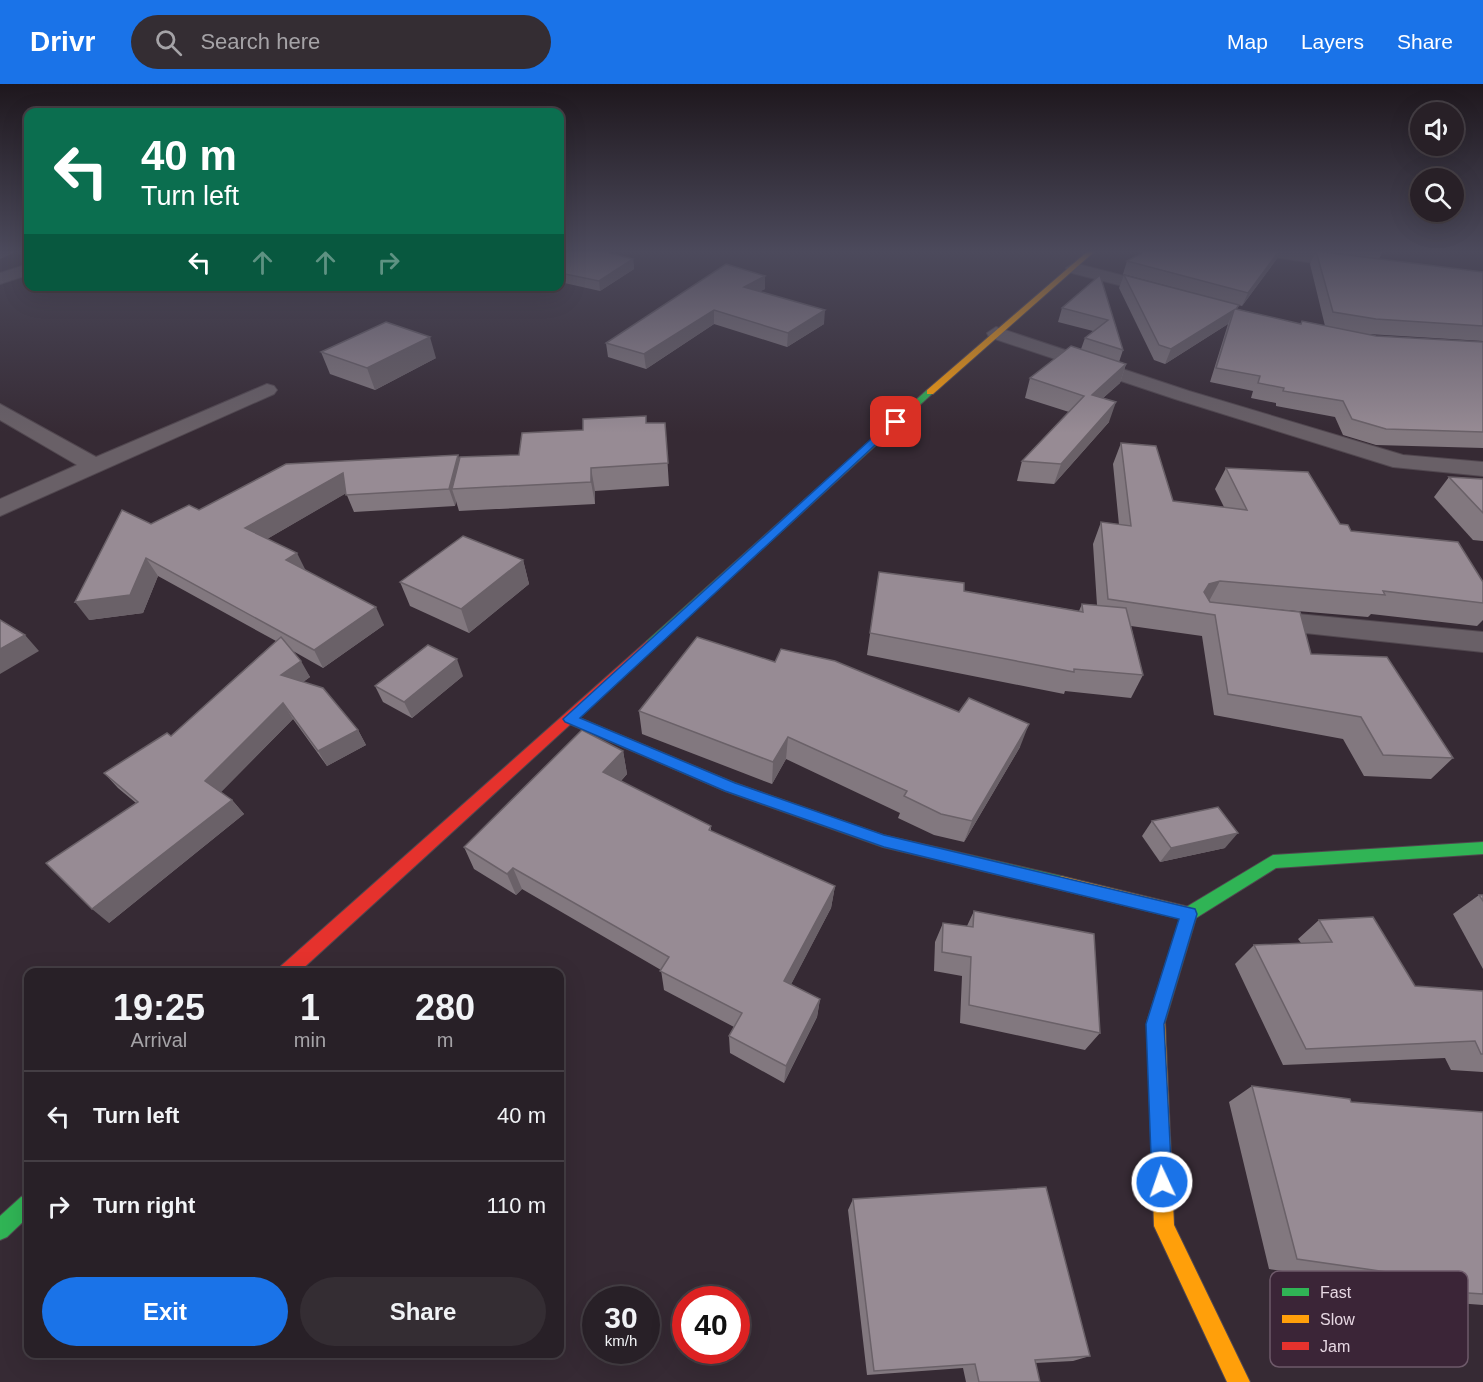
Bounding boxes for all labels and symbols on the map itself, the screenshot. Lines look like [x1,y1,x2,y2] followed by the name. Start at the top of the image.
[870,396,921,447] pin
[1130,1150,1194,1214] position arrow
[1270,1271,1468,1367] legend
[1320,1284,1352,1301] text: Fast
[672,1286,750,1364] speed limit sign: 40
[1320,1311,1355,1328] text: Slow
[1320,1338,1350,1355] text: Jam

